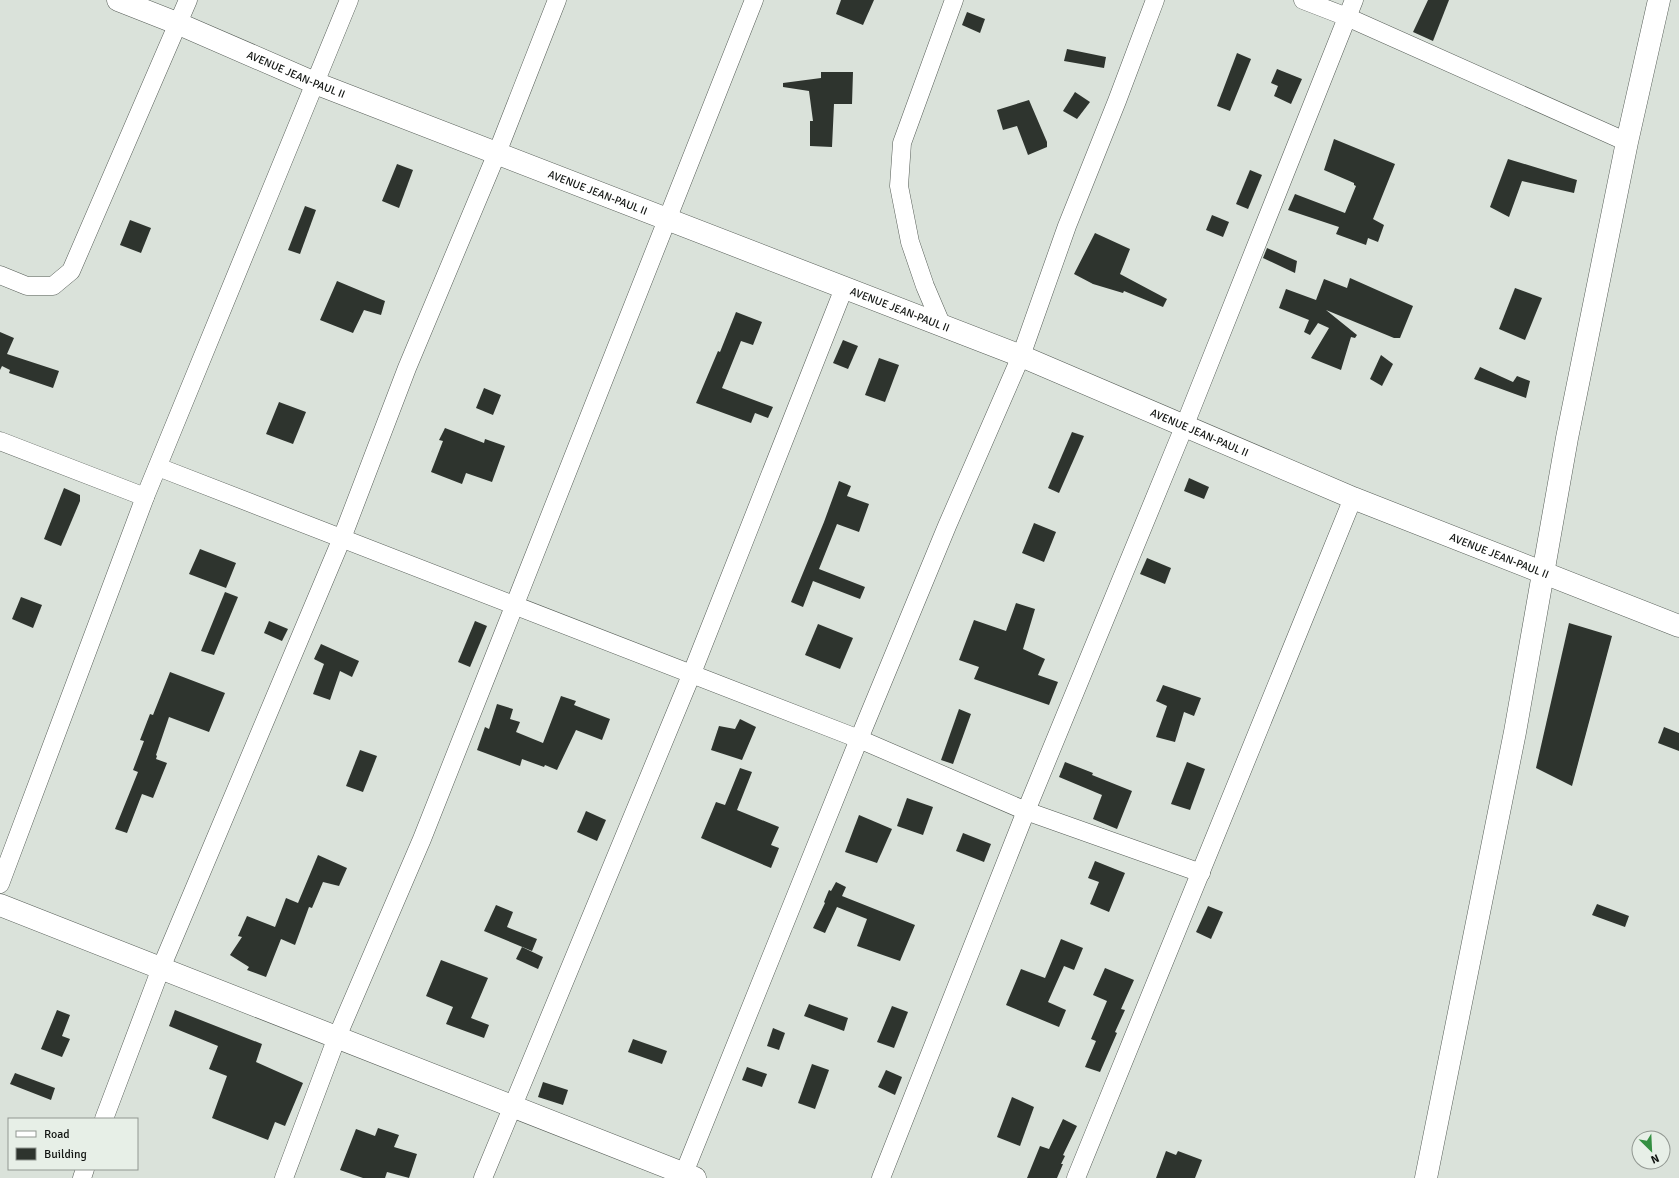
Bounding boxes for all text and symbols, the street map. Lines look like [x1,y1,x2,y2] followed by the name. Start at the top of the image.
[245,48,347,101] street label: AVENUE JEAN-PAUL II
[546,167,649,217] street label: AVENUE JEAN-PAUL II
[848,284,952,334] street label: AVENUE JEAN-PAUL II
[1149,406,1251,459] street label: AVENUE JEAN-PAUL II
[1448,530,1551,581] street label: AVENUE JEAN-PAUL II
[8,1118,138,1170] legend
[44,1127,70,1142] text: Road
[1631,1130,1671,1170] north arrow
[44,1147,87,1162] text: Building
[1649,1151,1661,1166] text: N

